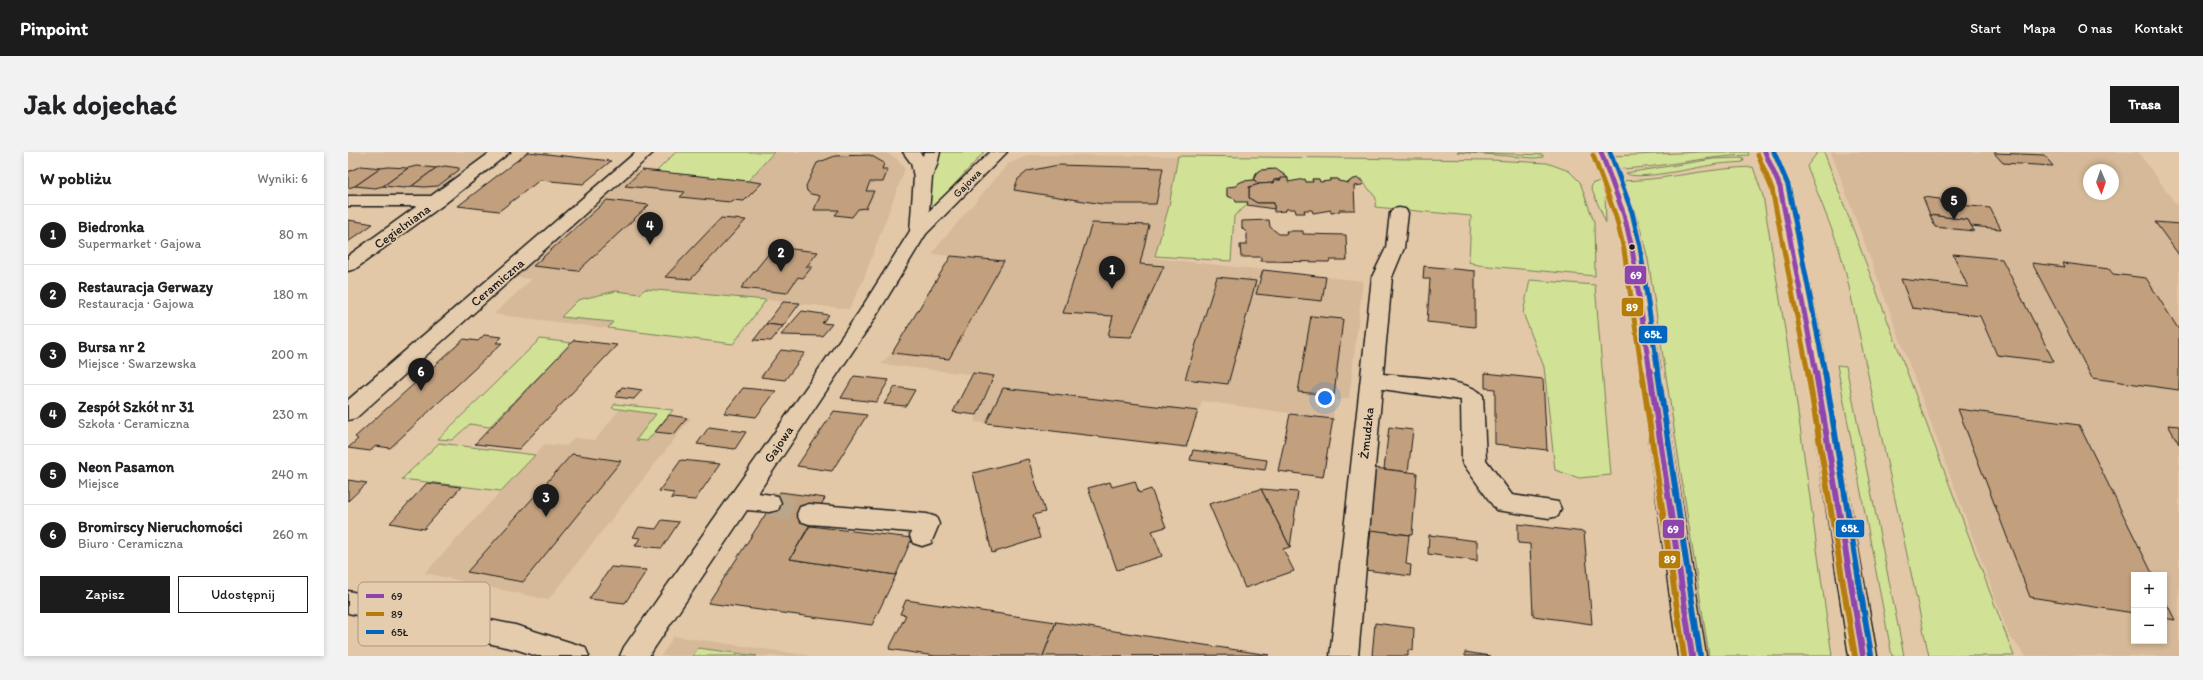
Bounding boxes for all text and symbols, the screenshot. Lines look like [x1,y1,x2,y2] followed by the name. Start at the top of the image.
[20,17,88,40] text: Pinpoint
[1970,20,2001,37] text: Start
[2023,20,2056,37] text: Mapa
[2078,20,2112,37] text: O nas
[2134,20,2183,37] text: Kontakt
[2110,86,2179,123] button: Trasa
[24,87,177,121] text: Jak dojechać
[2083,164,2119,200] north arrow
[950,166,984,200] street label: Gajowa
[40,168,111,188] text: W pobliżu
[258,171,308,186] text: Wyniki: 6
[1941,187,1967,220] pin: 5
[371,201,433,252] street label: Cegielniana
[637,212,663,245] pin: 4
[78,218,144,236] text: Biedronka
[50,227,56,242] text: 1
[279,227,308,242] text: 80 m
[78,236,201,251] text: Supermarket · Gajowa
[768,239,794,272] pin: 2
[1627,242,1637,252] unlabelled marker
[468,255,527,310] street label: Ceramiczna
[1099,256,1125,289] pin: 1
[1624,265,1647,285] line badge: 69
[1630,269,1642,282] text: 69
[78,278,213,296] text: Restauracja Gerwazy
[50,287,56,302] text: 2
[273,287,308,302] text: 180 m
[78,296,194,311] text: Restauracja · Gajowa
[1621,297,1644,317] line badge: 89
[1626,301,1638,314] text: 89
[1638,325,1668,344] line badge: 65Ł
[1644,328,1662,341] text: 65Ł
[78,338,145,356] text: Bursa nr 2
[49,347,57,362] text: 3
[271,347,308,362] text: 200 m
[78,356,196,371] text: Miejsce · Swarzewska
[408,358,434,391] pin: 6
[1315,388,1335,408] your location
[78,398,194,416] text: Zespół Szkół nr 31
[1356,406,1377,460] street label: Żmudzka
[49,407,57,422] text: 4
[272,407,308,422] text: 230 m
[78,416,189,431] text: Szkoła · Ceramiczna
[761,423,796,466] street label: Gajowa
[78,458,174,476] text: Neon Pasamon
[50,467,56,482] text: 5
[271,467,308,482] text: 240 m
[78,476,119,491] text: Miejsce
[533,484,559,517] pin: 3
[78,518,243,536] text: Bromirscy Nieruchomości
[1662,519,1685,539] line badge: 69
[1835,519,1865,538] line badge: 65Ł
[1841,522,1859,535] text: 65Ł
[1667,523,1679,536] text: 69
[50,527,56,542] text: 6
[272,527,308,542] text: 260 m
[78,536,183,551] text: Biuro · Ceramiczna
[1658,550,1681,569] line badge: 89
[1664,553,1676,566] text: 89
[2131,572,2167,644] map controls
[2131,572,2167,608] button: +
[40,576,170,613] button: Zapisz
[178,576,308,613] button: Udostępnij
[358,582,490,646] legend
[391,590,403,603] text: 69
[391,608,403,621] text: 89
[2131,608,2167,644] button: −
[391,626,409,639] text: 65Ł

